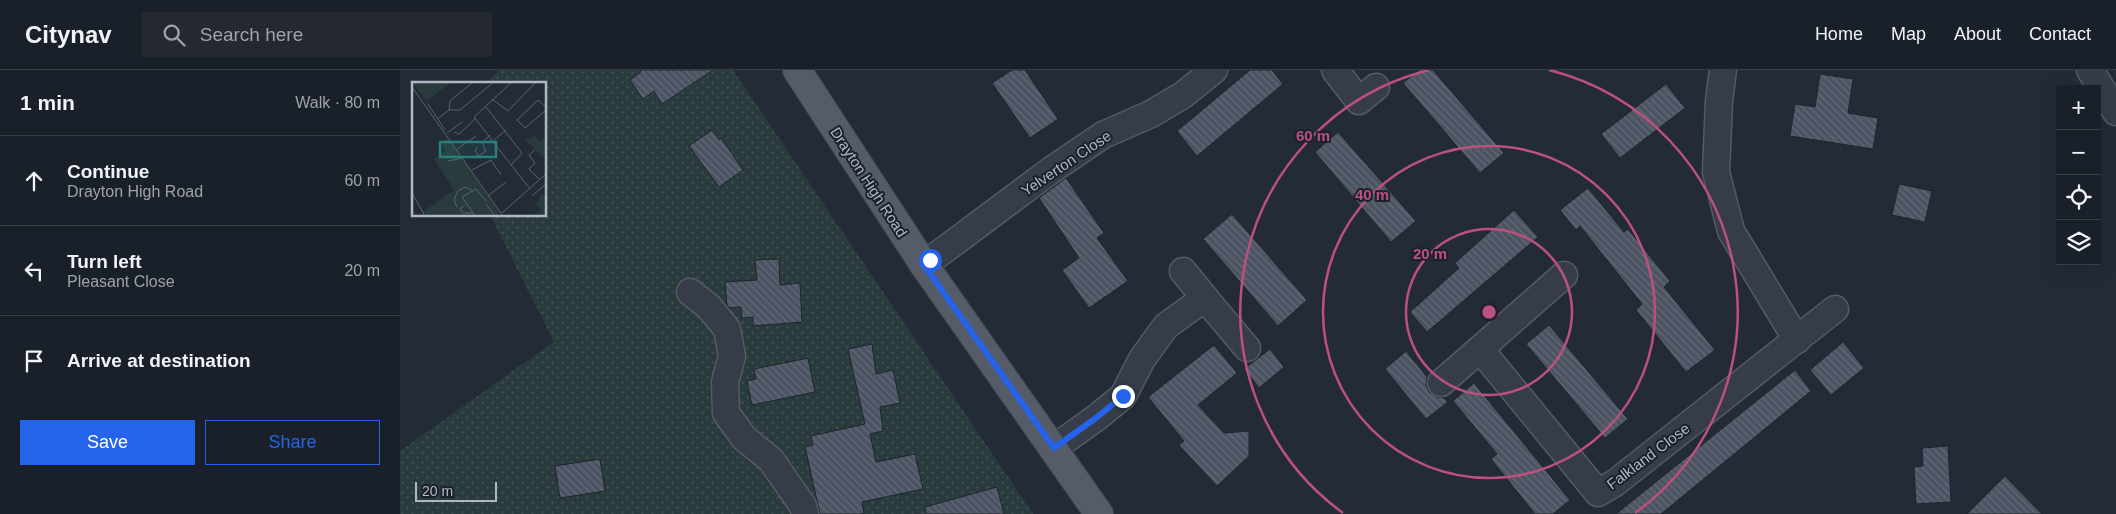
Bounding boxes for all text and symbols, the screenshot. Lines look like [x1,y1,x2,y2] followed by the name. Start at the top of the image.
[142,12,492,57] search box
[25,21,112,48] text: Citynav
[160,21,188,49] icon: search
[200,24,303,45] text: Search here
[1815,24,1863,44] text: Home
[1891,24,1926,44] text: Map
[1954,24,2001,44] text: About
[2029,24,2091,44] text: Contact
[412,82,546,216] inset map
[2056,85,2101,265] map controls
[2056,85,2101,130] button: +
[20,91,75,114] text: 1 min
[295,94,380,111] text: Walk · 80 m
[827,124,911,240] street label: Drayton High Road
[1018,127,1114,199] street label: Yelverton Close
[1296,127,1330,144] text: 60 m
[2056,130,2101,175] button: −
[67,161,149,182] text: Continue
[20,167,48,195] icon: ahead
[344,172,380,189] text: 60 m
[2056,175,2101,220] button: locate
[67,183,203,200] text: Drayton High Road
[1355,186,1389,203] text: 40 m
[2056,220,2101,265] button: layers
[1413,245,1447,262] text: 20 m
[919,249,942,272] route start
[67,251,142,272] text: Turn left
[20,257,48,285] icon: left
[344,262,380,279] text: 20 m
[67,273,175,290] text: Pleasant Close
[1480,303,1498,321] centre of rings
[20,347,48,375] icon: arrive
[67,350,251,371] text: Arrive at destination
[1112,385,1135,408] route end
[1603,419,1693,493] street label: Falkland Close
[20,420,195,465] button: Save
[205,420,380,465] button: Share
[415,479,498,502] scale bar
[422,483,453,499] text: 20 m

